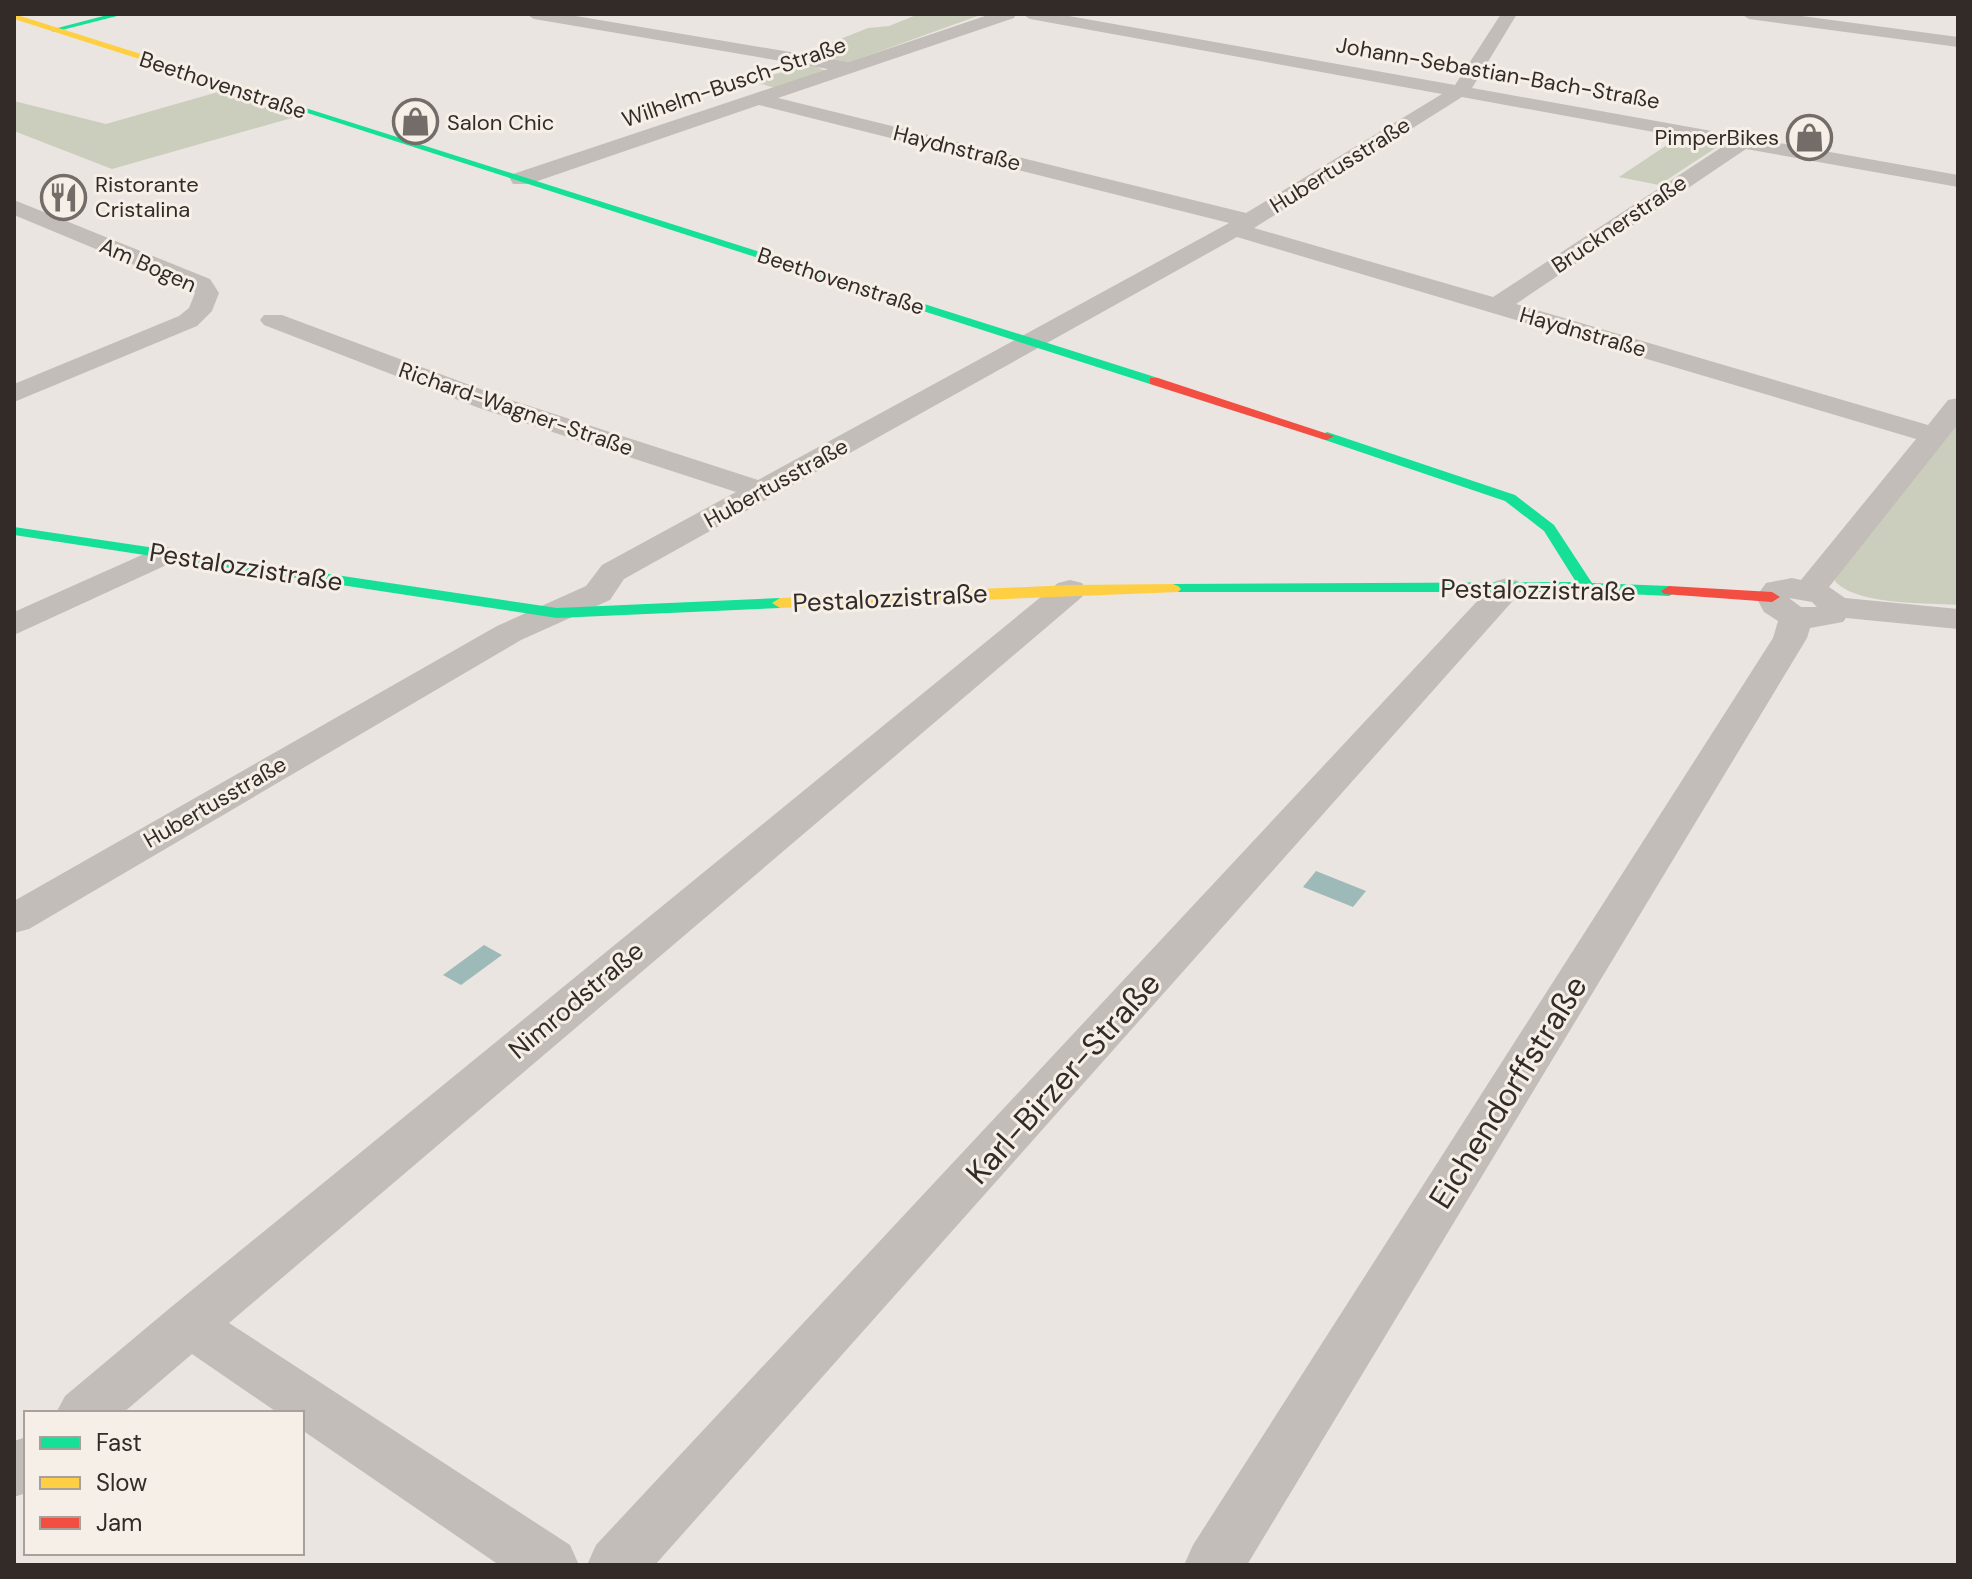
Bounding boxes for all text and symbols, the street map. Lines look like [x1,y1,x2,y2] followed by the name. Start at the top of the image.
[618,30,850,134] street label: Wilhelm-Busch-Straße
[1334,30,1662,116] street label: Johann-Sebastian-Bach-Straße
[136,44,310,126] street label: Beethovenstraße
[392,98,440,146] shop icon: Salon Chic
[447,108,554,137] place label: Salon Chic
[1264,110,1416,220] street label: Hubertusstraße
[1786,113,1834,161] shop icon: PimperBikes
[890,118,1024,178] street label: Haydnstraße
[1655,123,1779,152] place label: PimperBikes
[1546,168,1692,280] street label: Brucknerstraße
[95,170,199,224] place label: Ristorante Cristalina
[40,173,88,221] restaurant icon: Ristorante Cristalina
[95,231,201,299] street label: Am Bogen
[754,240,928,322] street label: Beethovenstraße
[1516,300,1650,364] street label: Haydnstraße
[395,355,637,463] street label: Richard-Wagner-Straße
[699,431,853,535] street label: Hubertusstraße
[147,535,345,599] street label: Pestalozzistraße
[1440,571,1636,609] street label: Pestalozzistraße
[792,576,988,620] street label: Pestalozzistraße
[138,749,292,855] street label: Hubertusstraße
[501,934,651,1066] street label: Nimrodstraße
[956,963,1170,1193] street label: Karl-Birzer-Straße
[1419,968,1597,1216] street label: Eichendorffstraße
[24,1411,304,1555] legend
[96,1427,142,1458] text: Fast
[96,1467,147,1498] text: Slow
[96,1507,142,1538] text: Jam

